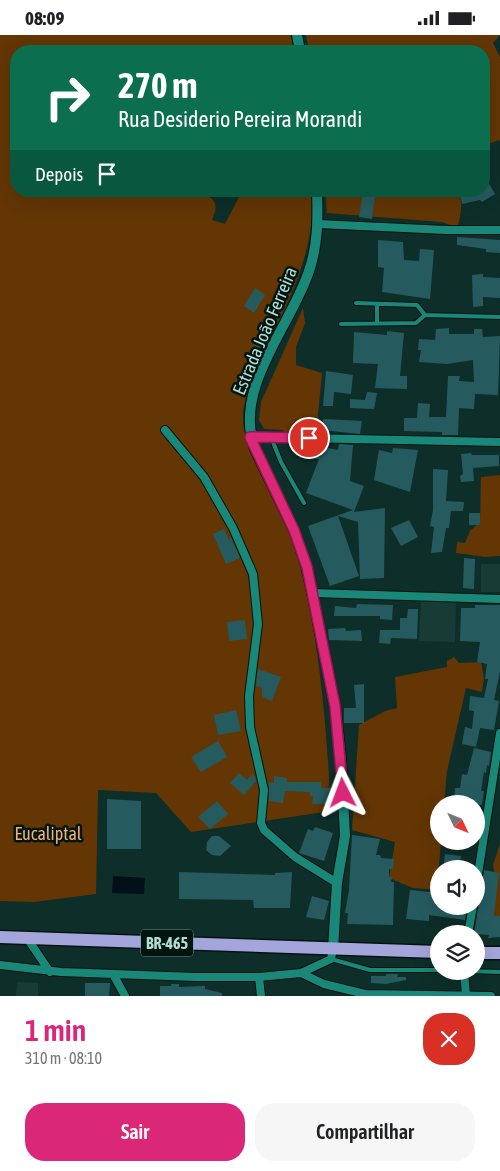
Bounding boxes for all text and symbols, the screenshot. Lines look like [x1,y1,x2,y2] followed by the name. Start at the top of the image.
[25,7,64,29] text: 08:09
[35,65,100,130] icon: right
[118,65,197,105] text: 270 m
[118,106,362,132] text: Rua Desiderio Pereira Morandi
[93,160,121,188] icon: arrive
[35,163,83,185] text: Depois
[228,264,301,398] street label: Estrada João Ferreira
[288,417,330,459] pin
[295,424,323,452] icon: arrive
[316,766,368,818] position arrow
[430,795,485,850] north arrow
[430,795,485,980] map controls
[14,823,82,844] park label: Eucaliptal
[430,860,485,915] button: sound
[430,925,485,980] button: layers
[141,929,193,956] road number: BR-465
[25,1013,86,1047] text: 1 min
[423,1013,475,1065] button: close
[25,1049,102,1067] text: 310 m · 08:10
[25,1103,245,1161] button: Sair
[255,1103,475,1161] button: Compartilhar

